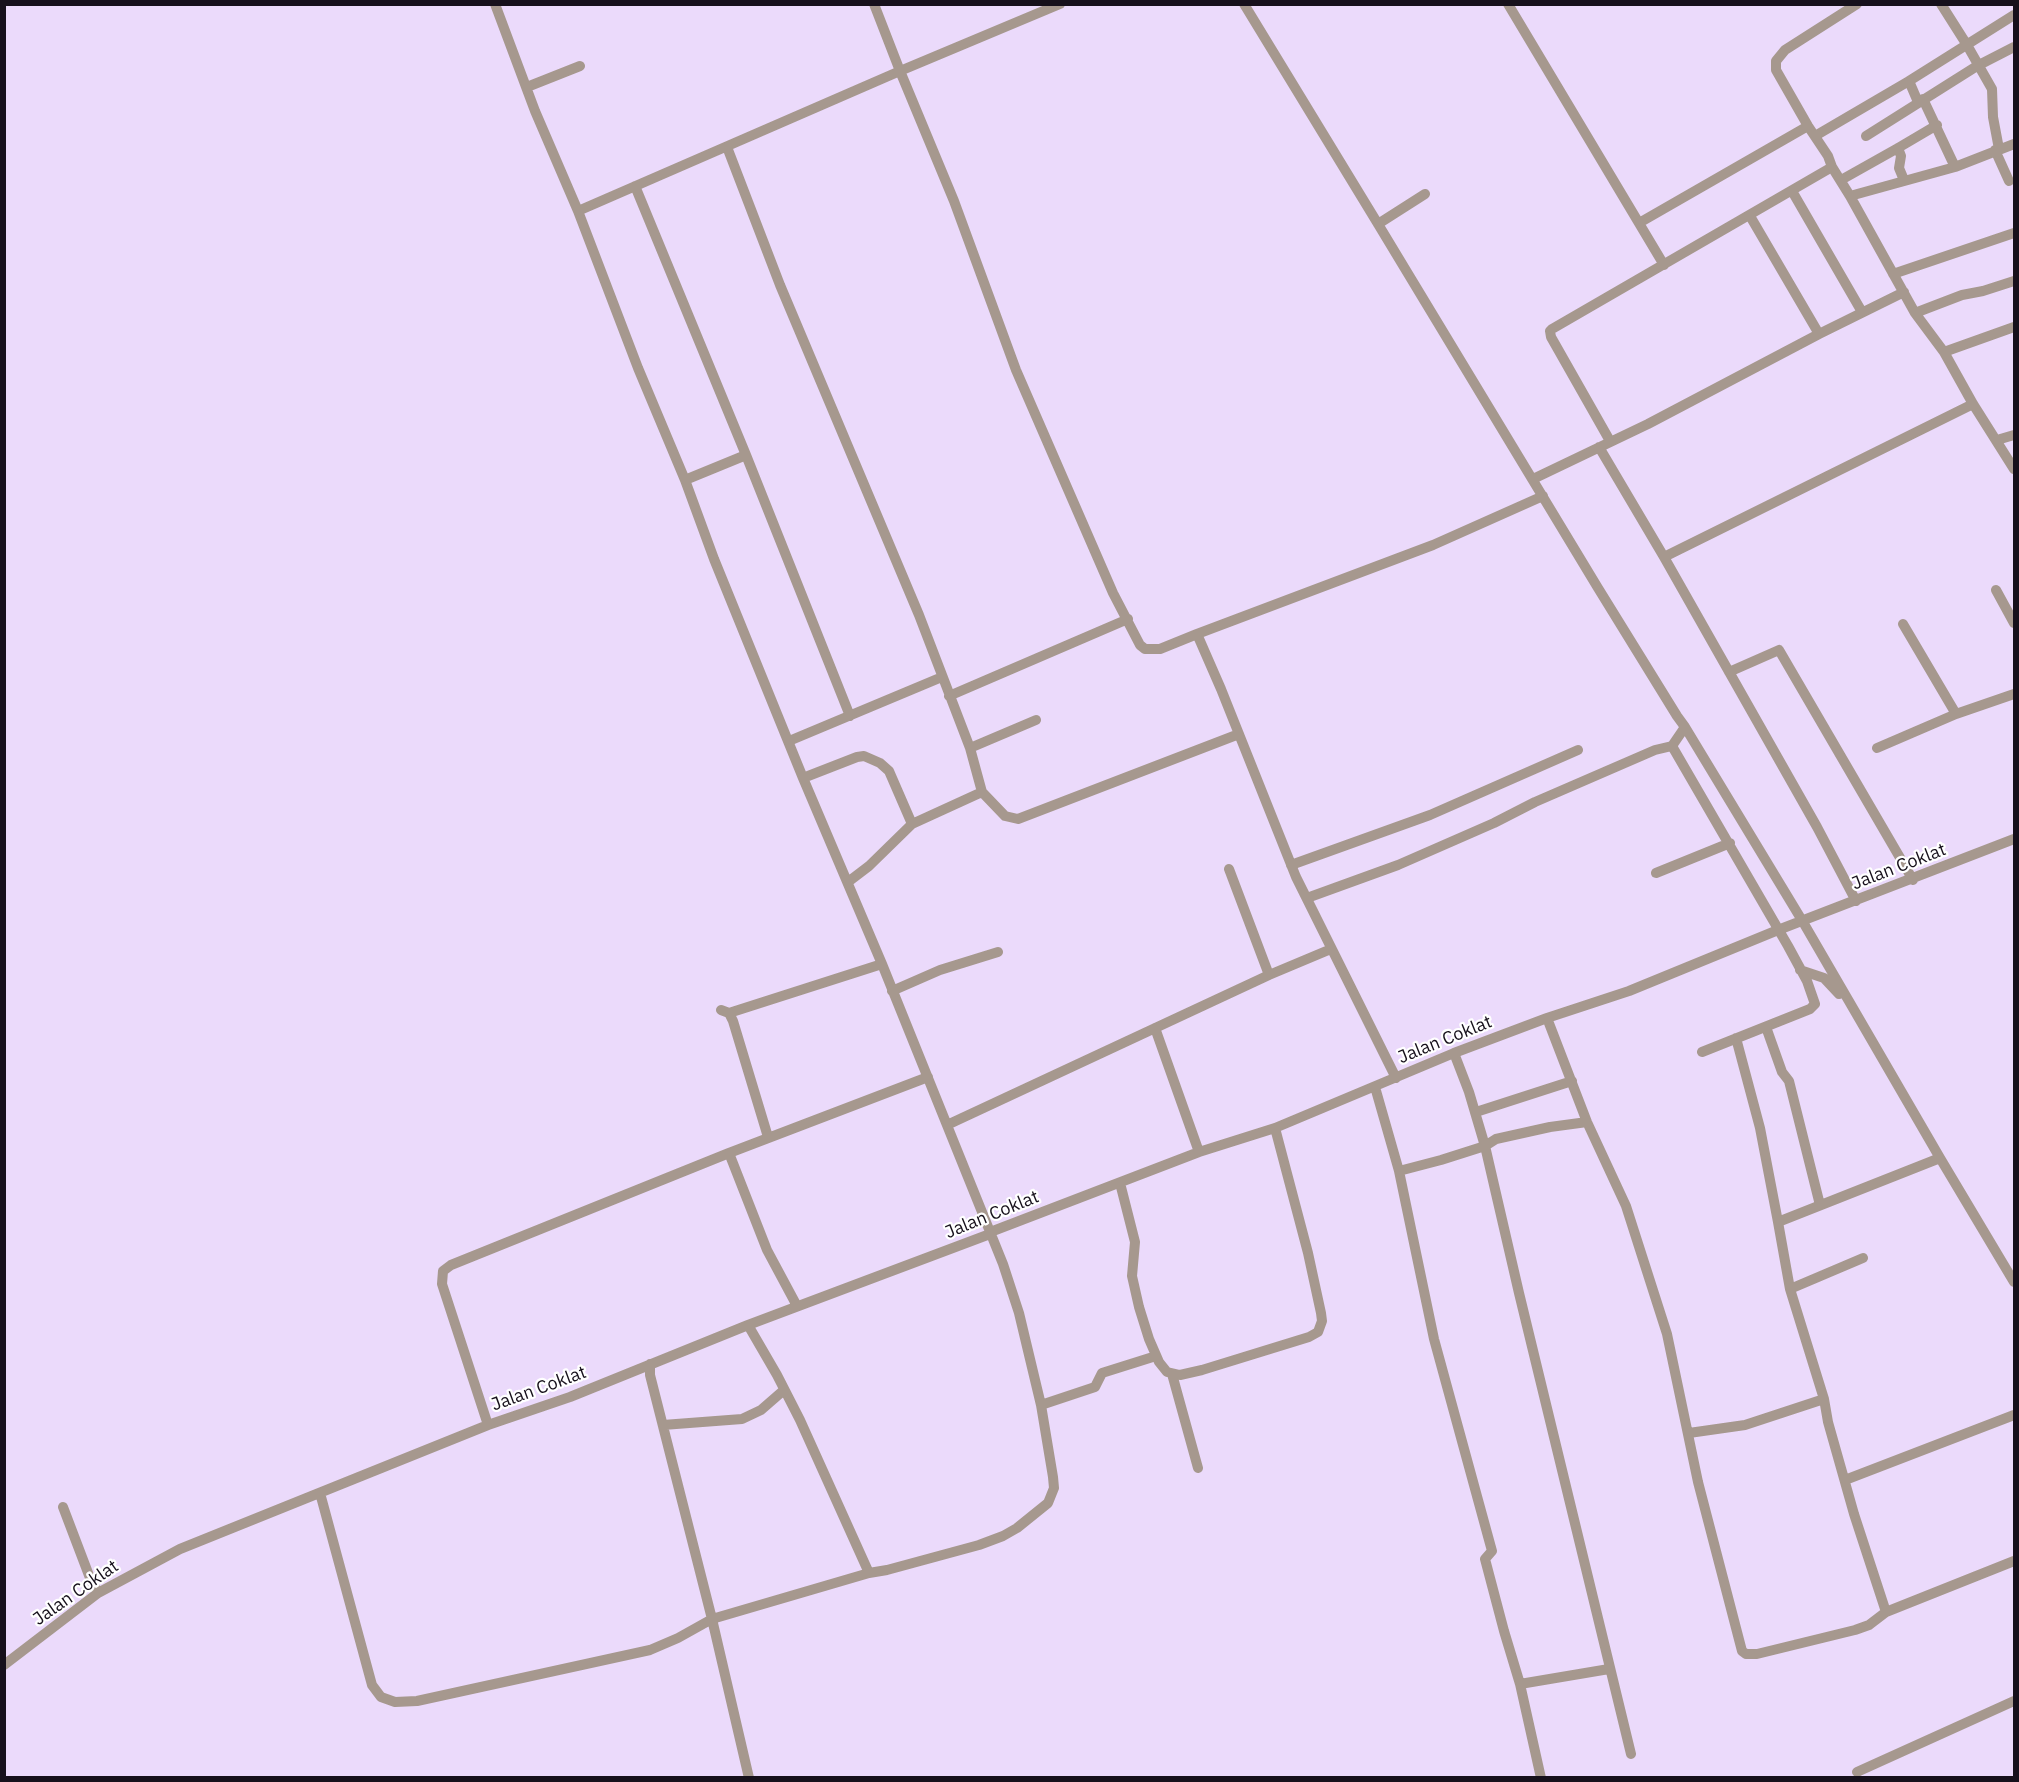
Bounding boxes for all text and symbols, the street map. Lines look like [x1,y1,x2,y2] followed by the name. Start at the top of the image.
[1849,839,1949,895] street label: Jalan Coklat
[1395,1011,1495,1069] street label: Jalan Coklat
[942,1186,1042,1244] street label: Jalan Coklat
[489,1362,589,1416] street label: Jalan Coklat
[29,1556,123,1630] street label: Jalan Coklat

